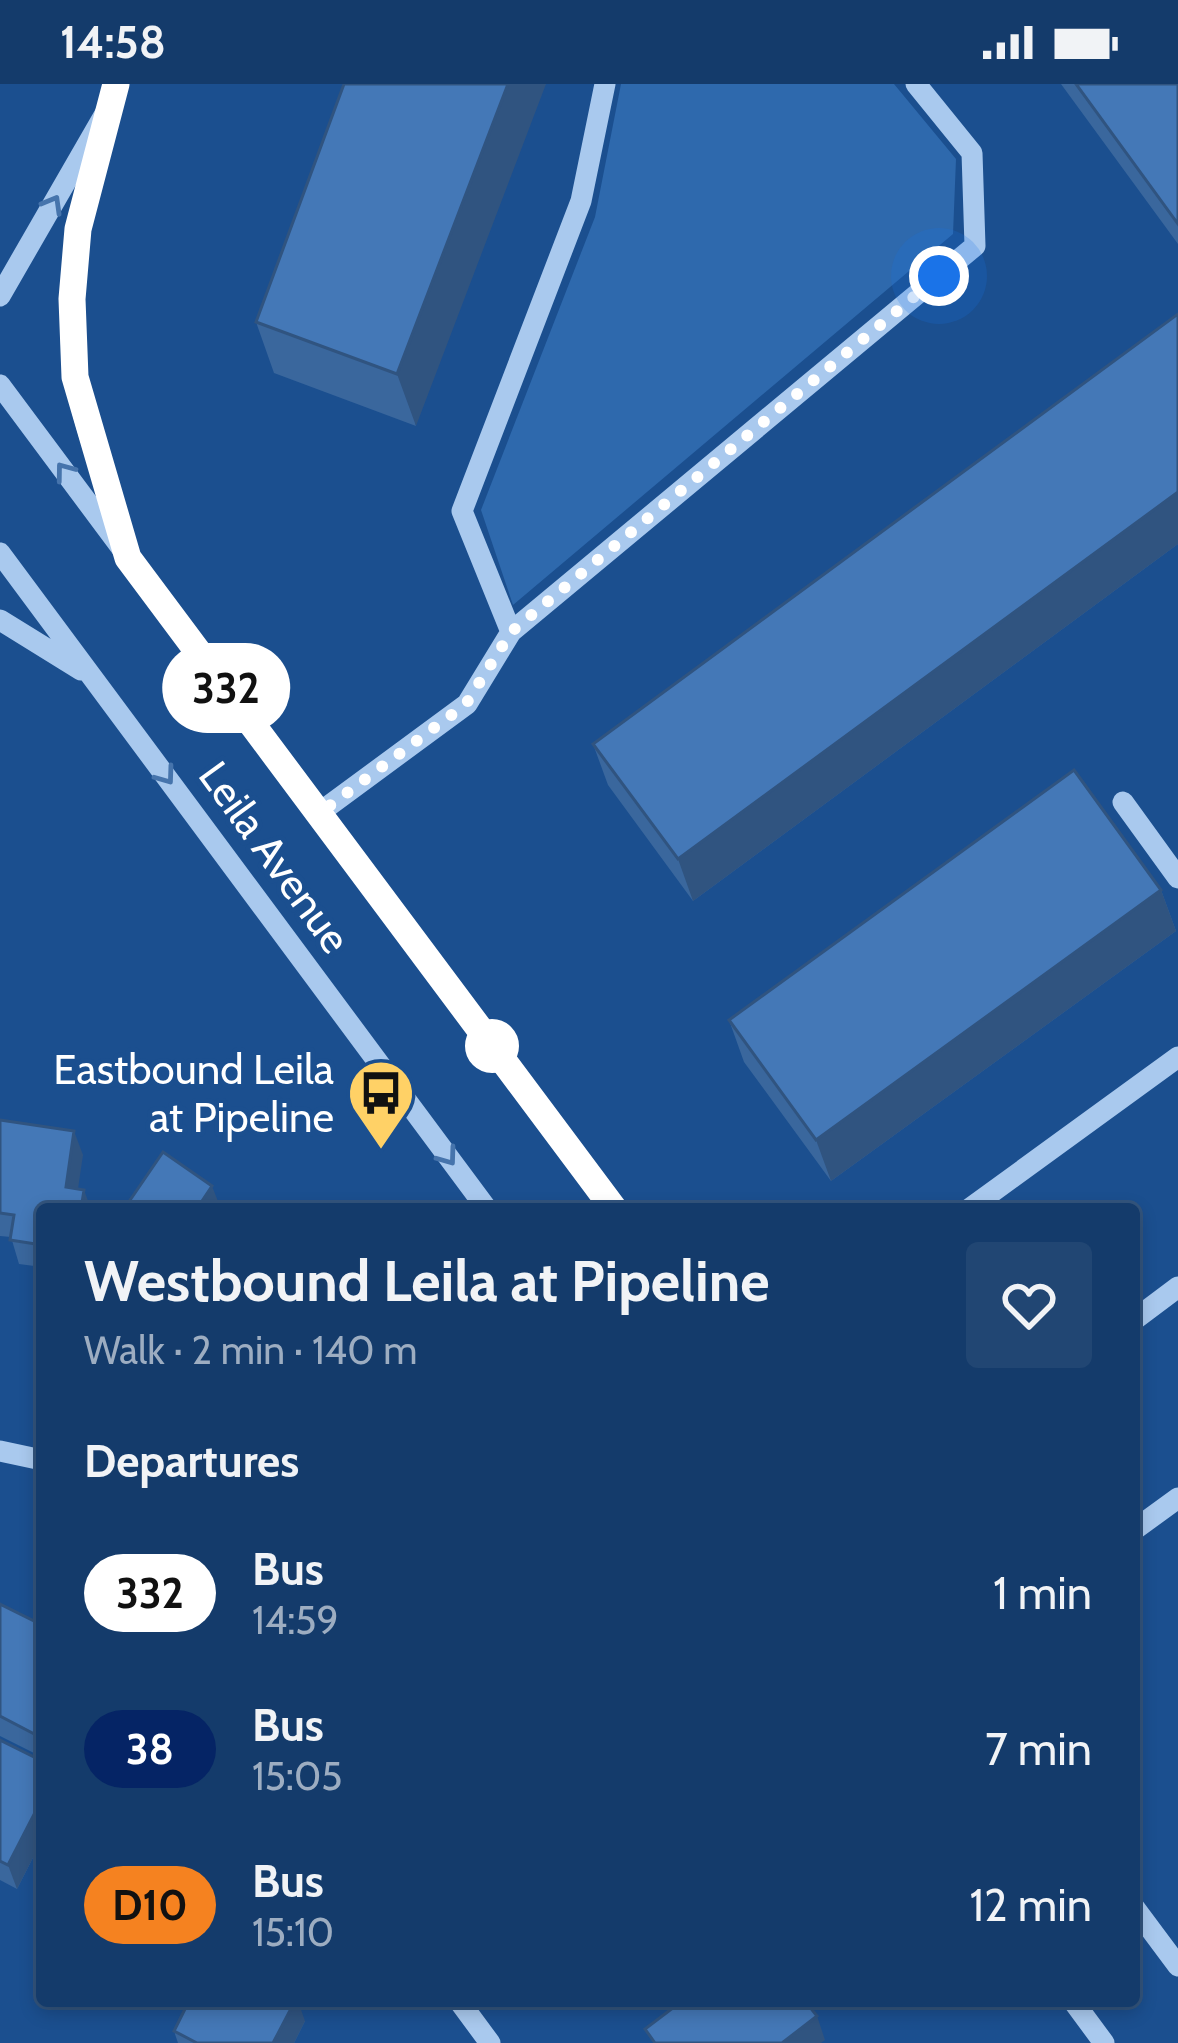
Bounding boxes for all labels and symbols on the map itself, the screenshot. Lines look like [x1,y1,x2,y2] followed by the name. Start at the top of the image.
[39,195,62,217] one-way arrow
[909,246,969,306] your location
[57,463,79,484] one-way arrow
[157,649,295,727] line badge: 332
[188,751,362,963] street label: Leila Avenue
[152,762,174,784] one-way arrow
[467,1021,517,1071] unlabelled marker
[53,1043,334,1143] place label: Eastbound Leila at Pipeline
[346,1058,416,1152] bus stop icon: Eastbound Leila at Pipeline
[434,1144,456,1165] one-way arrow

